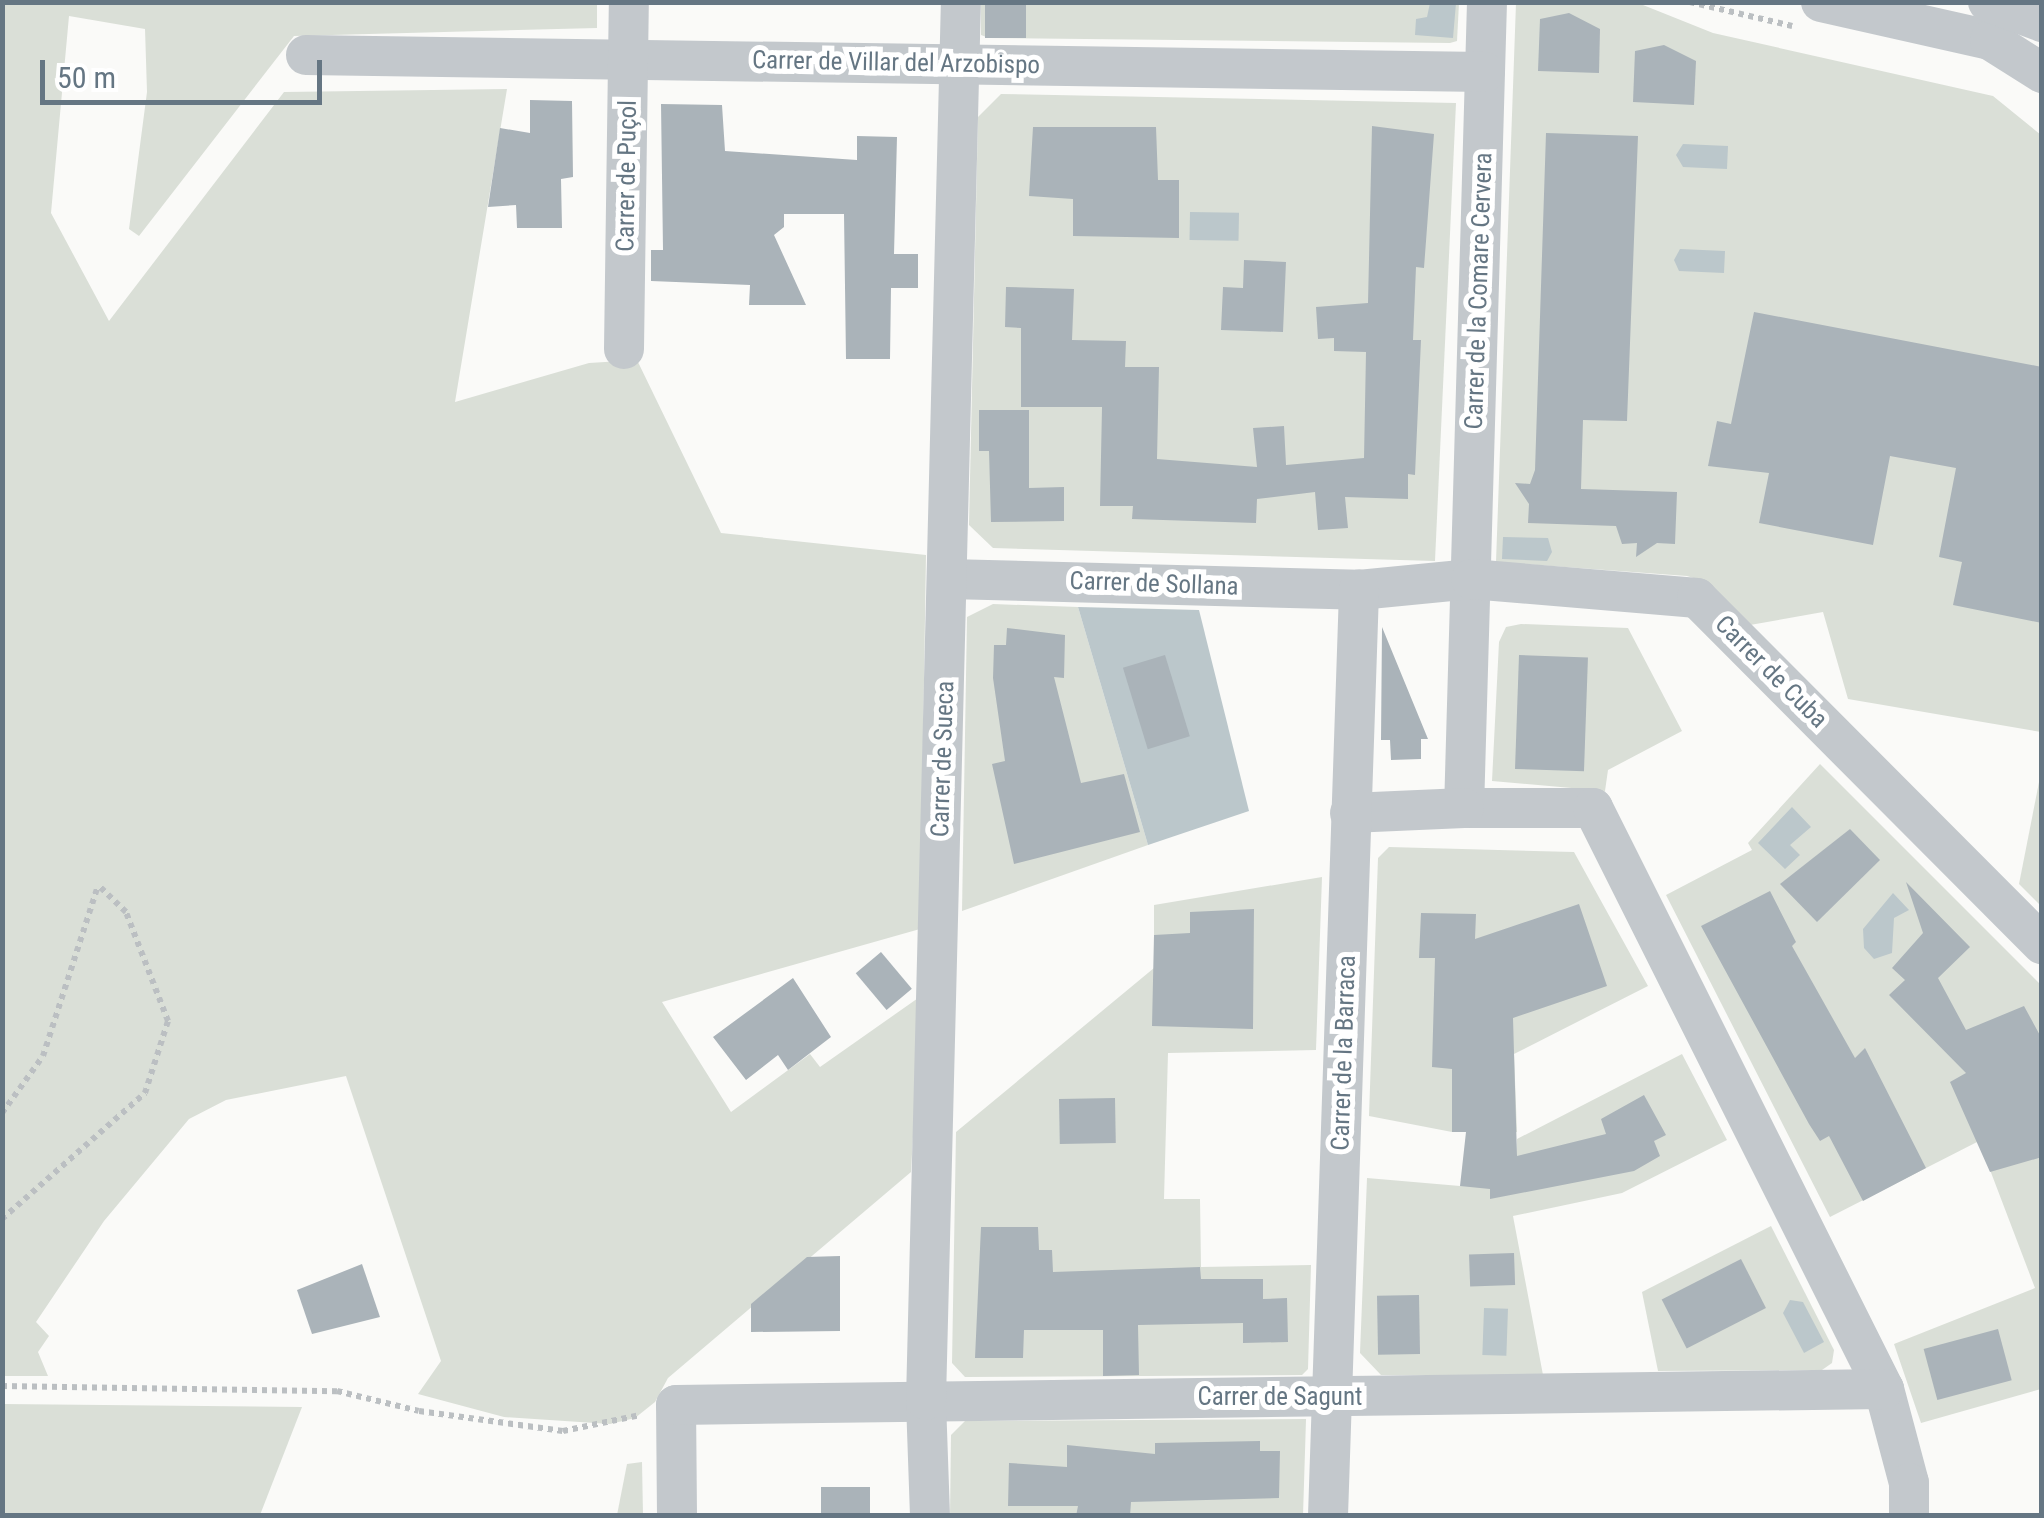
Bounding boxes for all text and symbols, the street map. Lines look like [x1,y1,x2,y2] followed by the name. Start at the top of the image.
[45,40,328,102] scale bar
[752,45,1040,81] street label: Carrer de Villar del Arzobispo
[57,60,116,95] text: 50 m
[611,100,643,252] street label: Carrer de Puçol
[1459,152,1499,430] street label: Carrer de la Comare Cervera
[1069,566,1239,602] street label: Carrer de Sollana
[1709,610,1833,734] street label: Carrer de Cuba
[925,680,961,838] street label: Carrer de Sueca
[1326,955,1362,1151] street label: Carrer de la Barraca
[1198,1382,1362,1412] street label: Carrer de Sagunt

